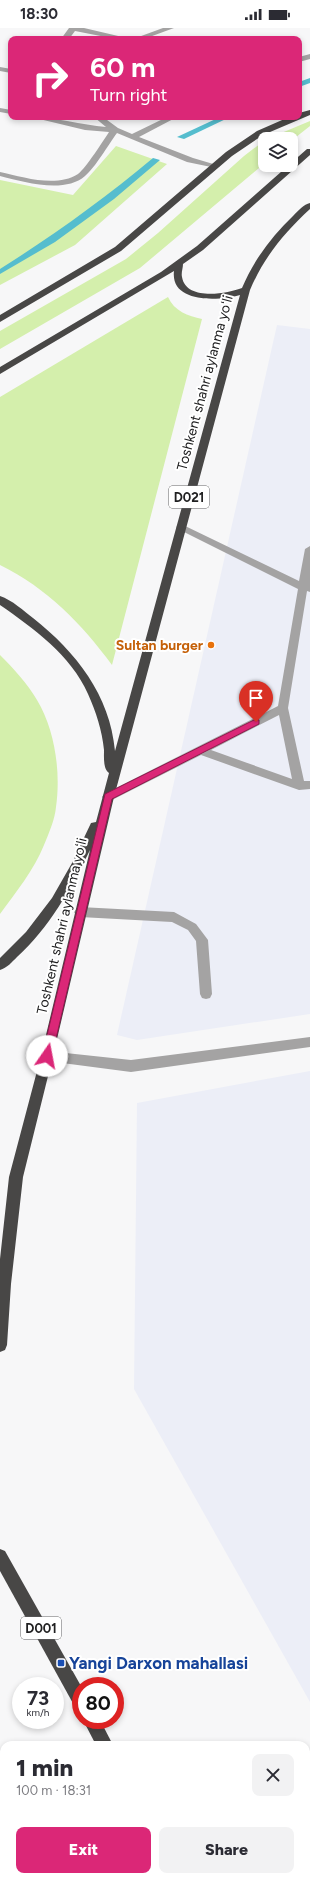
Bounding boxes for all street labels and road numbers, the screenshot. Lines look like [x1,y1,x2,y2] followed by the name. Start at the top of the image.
[173,294,237,472] street label: Toshkent shahri aylanma yoʻli
[169,486,209,508] road number: D021
[33,836,91,1016] street label: Toshkent shahri aylanma yoʻli
[21,1617,61,1639] road number: D001

